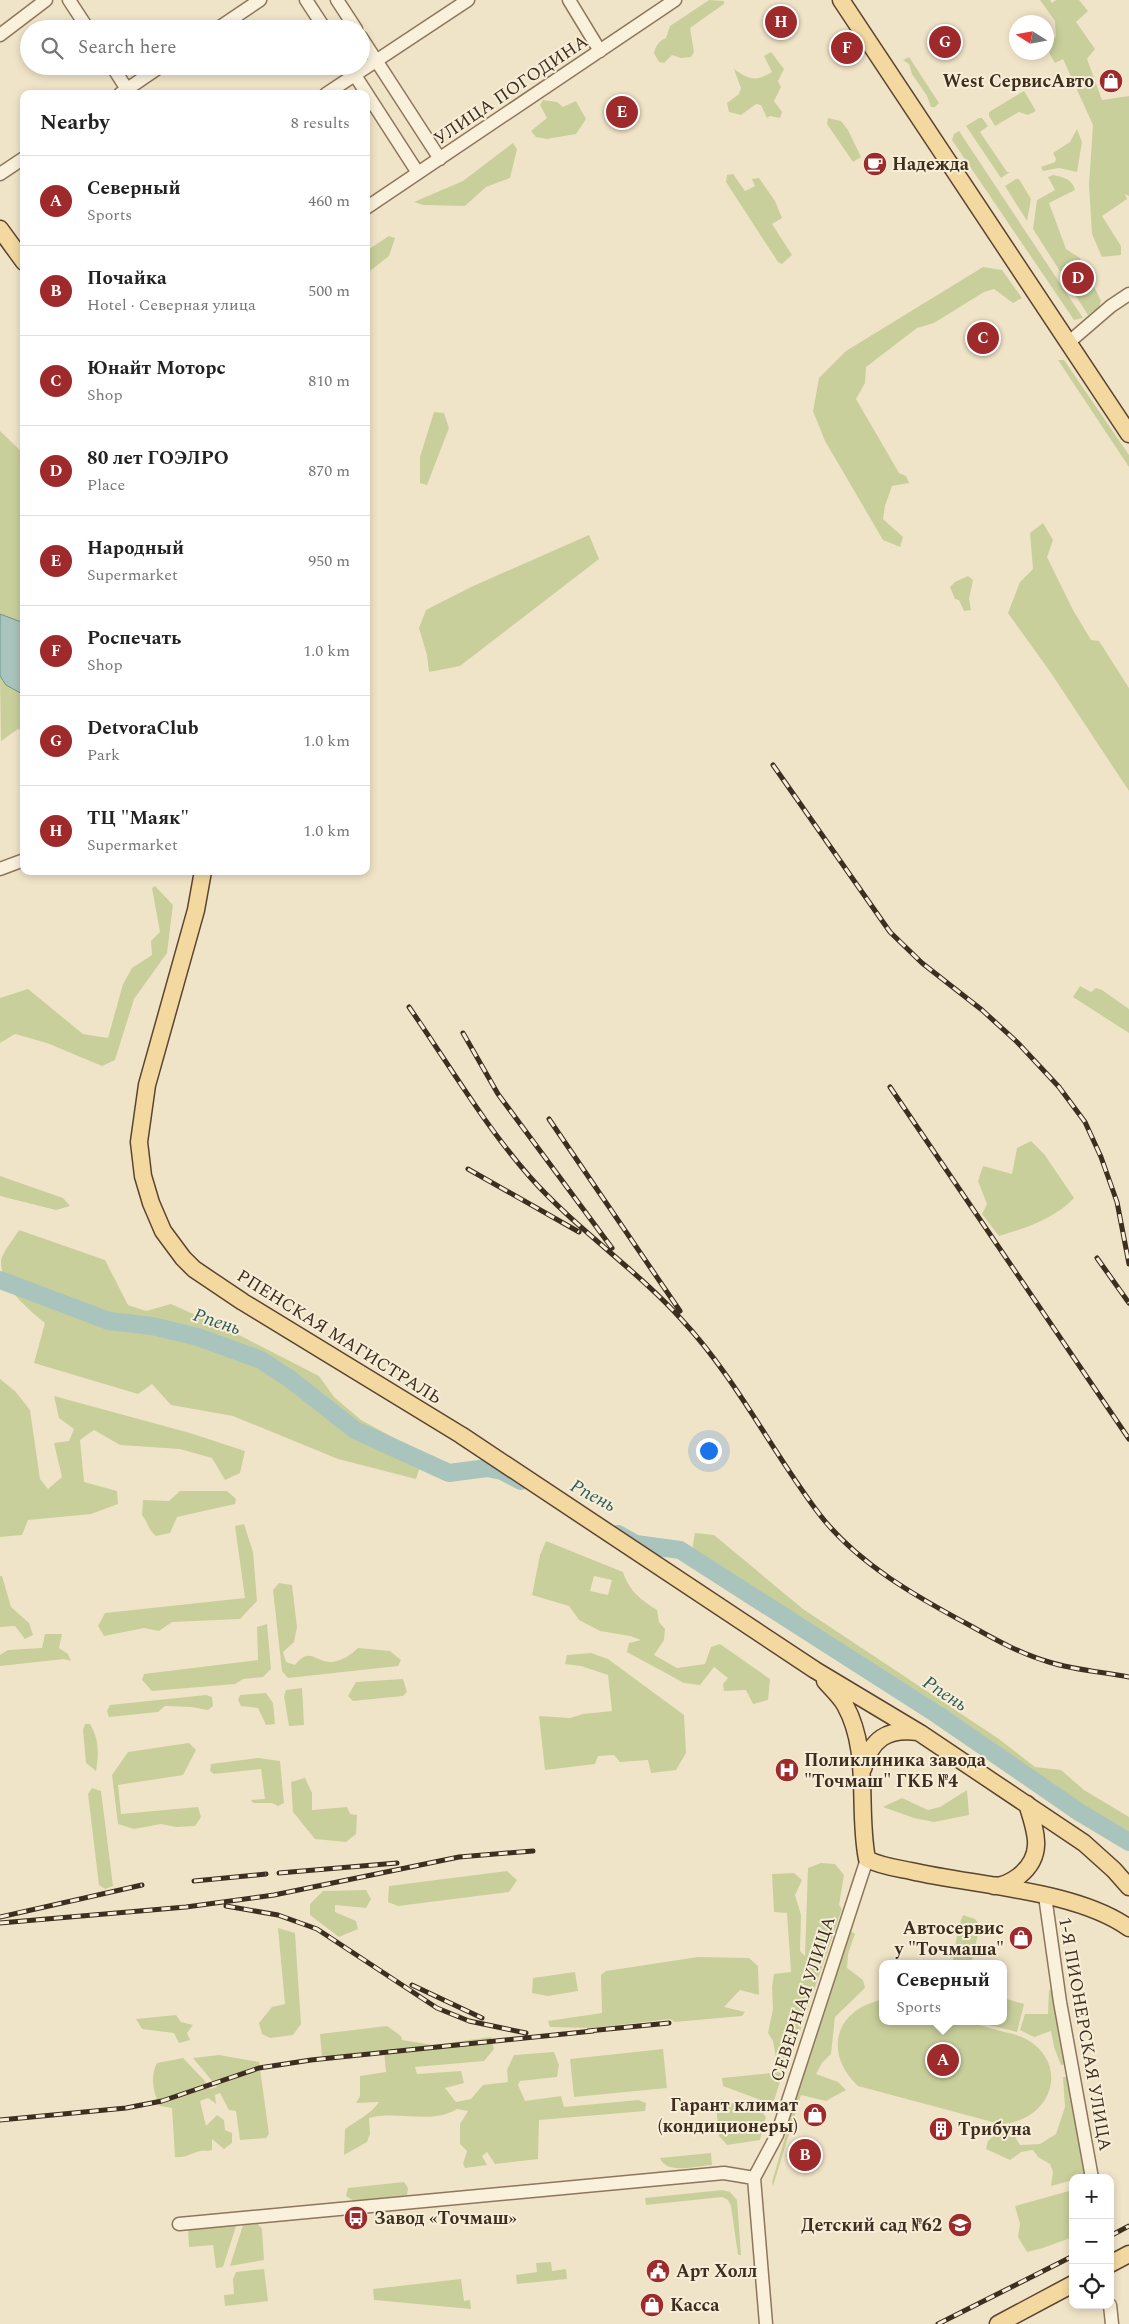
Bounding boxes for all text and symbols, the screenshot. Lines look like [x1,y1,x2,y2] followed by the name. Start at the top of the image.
[765,3,797,41] pin: H
[1009,15,1054,60] north arrow
[20,20,370,75] search box
[929,23,961,61] pin: G
[428,28,594,152] street label: УЛИЦА ПОГОДИНА
[831,29,863,67] pin: F
[78,33,177,62] text: Search here
[38,34,66,62] icon: search
[943,68,1094,95] place label: West СервисАвто
[1098,68,1124,94] shop icon: West СервисАвто
[606,93,638,131] pin: E
[40,107,110,139] text: Nearby
[291,111,350,135] text: 8 results
[862,151,888,177] cafe icon: Надежда
[892,151,970,178] place label: Надежда
[87,174,181,203] text: Северный
[50,189,62,213] text: A
[308,189,350,213] text: 460 m
[87,203,132,227] text: Sports
[1062,259,1094,297] pin: D
[87,264,167,293] text: Почайка
[50,279,62,303] text: B
[308,279,350,303] text: 500 m
[87,293,256,317] text: Hotel · Северная улица
[967,319,999,357] pin: C
[87,354,226,383] text: Юнайт Моторс
[50,369,62,393] text: C
[308,369,350,393] text: 810 m
[87,383,123,407] text: Shop
[87,444,229,473] text: 80 лет ГОЭЛРО
[50,459,62,483] text: D
[308,459,350,483] text: 870 m
[87,473,125,497] text: Place
[87,534,184,563] text: Народный
[51,549,61,573] text: E
[308,549,350,573] text: 950 m
[87,563,178,587] text: Supermarket
[87,624,181,653] text: Роспечать
[51,639,61,663] text: F
[303,639,350,663] text: 1.0 km
[87,653,123,677] text: Shop
[87,714,198,743] text: DetvoraClub
[50,729,62,753] text: G
[303,729,350,753] text: 1.0 km
[87,743,120,767] text: Park
[87,804,189,833] text: ТЦ "Маяк"
[49,819,63,843] text: H
[303,819,350,843] text: 1.0 km
[87,833,178,857] text: Supermarket
[231,1263,447,1411] street label: РПЕНСКАЯ МАГИСТРАЛЬ
[189,1301,245,1343] water label: Рпень
[696,1438,722,1464] your location
[565,1472,621,1520] water label: Рпень
[917,1669,973,1719] water label: Рпень
[804,1747,987,1795] place label: Поликлиника завода "Точмаш" ГКБ №4
[774,1757,800,1783] hospital icon: Поликлиника завода "Точмаш" ГКБ №4
[764,1913,842,2085] street label: СЕВЕРНАЯ УЛИЦА
[894,1915,1004,1963] place label: Автосервис у "Точмаша"
[1051,1915,1119,2153] street label: 1-Я ПИОНЕРСКАЯ УЛИЦА
[1008,1925,1034,1951] shop icon: Автосервис у "Точмаша"
[879,1960,1007,2025] popup
[896,1966,990,1995] text: Северный
[896,1995,941,2019] text: Sports
[927,2041,959,2079] pin: A
[658,2092,798,2140] place label: Гарант климат (кондиционеры)
[802,2102,828,2128] shop icon: Гарант климат (кондиционеры)
[928,2116,954,2142] building icon: Трибуна
[958,2116,1032,2143] place label: Трибуна
[789,2136,821,2174] pin: B
[1069,2174,1114,2309] map controls
[1069,2174,1114,2219] button: +
[343,2205,369,2231] bus stop icon: Завод «Точмаш»
[374,2205,517,2232] place label: Завод «Точмаш»
[801,2212,942,2239] place label: Детский сад №62
[947,2212,973,2238] school or university icon: Детский сад №62
[1069,2219,1114,2264] button: −
[645,2258,671,2284] public building icon: Арт Холл
[676,2258,757,2285] place label: Арт Холл
[1069,2264,1114,2309] button: locate
[639,2292,665,2318] shop icon: Касса
[670,2292,720,2319] place label: Касса

